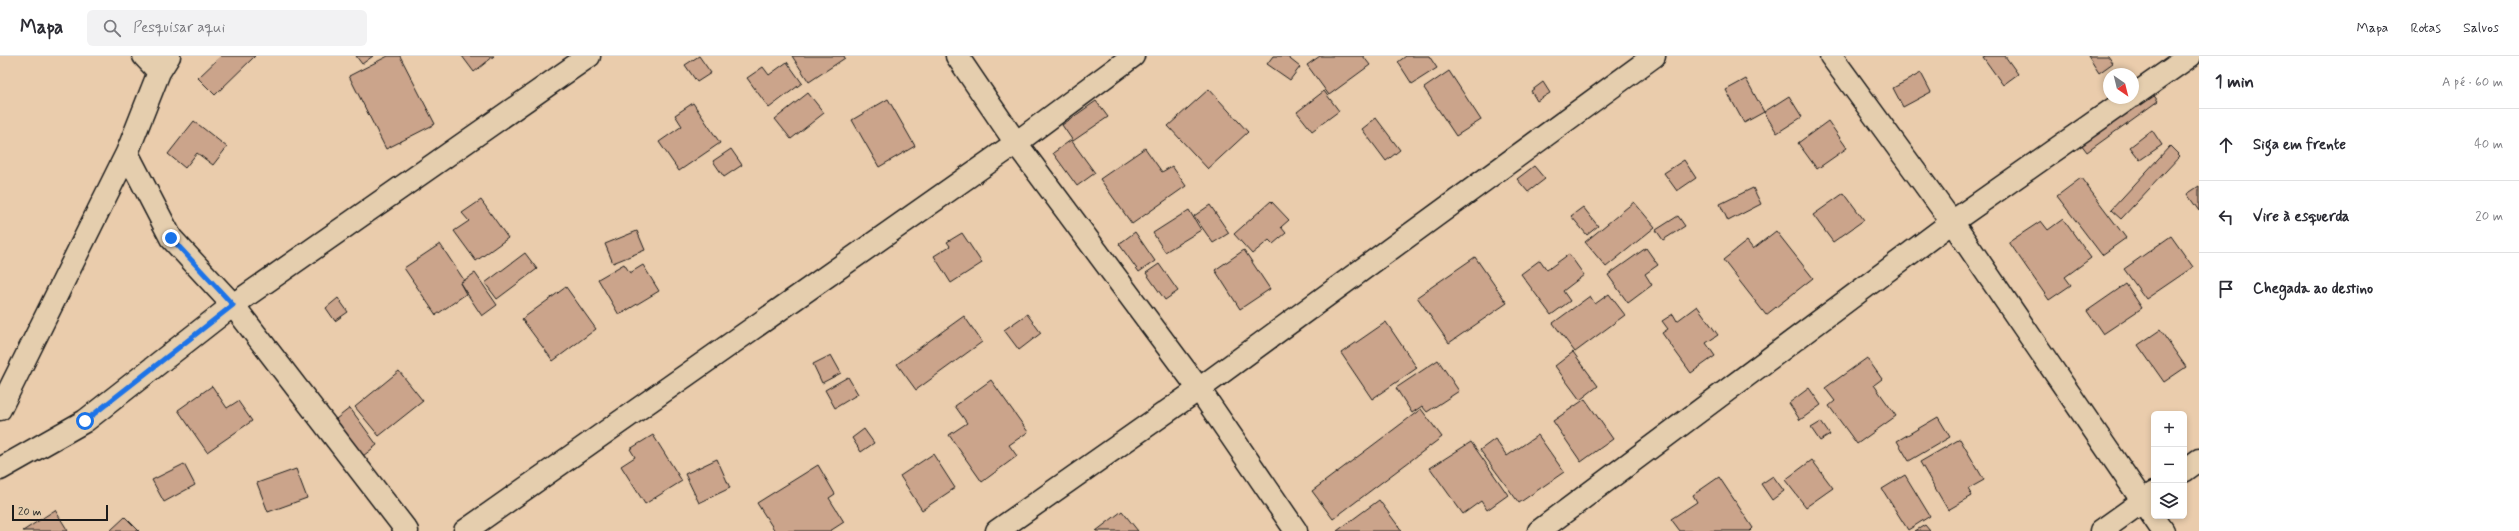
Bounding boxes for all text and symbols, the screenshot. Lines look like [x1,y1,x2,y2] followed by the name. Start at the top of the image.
[87,10,367,46] search box
[20,15,63,40] text: Mapa
[101,17,123,39] icon: search
[133,18,225,38] text: Pesquisar aqui
[2357,19,2388,37] text: Mapa
[2410,19,2441,37] text: Rotas
[2463,19,2499,37] text: Salvos
[2103,68,2139,104] north arrow
[2215,71,2254,93] text: 1 min
[2442,74,2503,91] text: A pé · 60 m
[2215,134,2237,156] icon: ahead
[2253,135,2346,155] text: Siga em frente
[2474,136,2503,153] text: 40 m
[2215,206,2237,228] icon: left
[2253,207,2349,227] text: Vire à esquerda
[2475,208,2503,225] text: 20 m
[162,229,180,247] route end
[2215,278,2237,300] icon: arrive
[2253,279,2373,299] text: Chegada ao destino
[2151,411,2187,519] map controls
[2151,411,2187,447] button: +
[76,412,94,430] route start
[2151,447,2187,483] button: −
[2151,483,2187,519] button: layers
[12,503,108,522] scale bar
[18,505,41,519] text: 20 m

